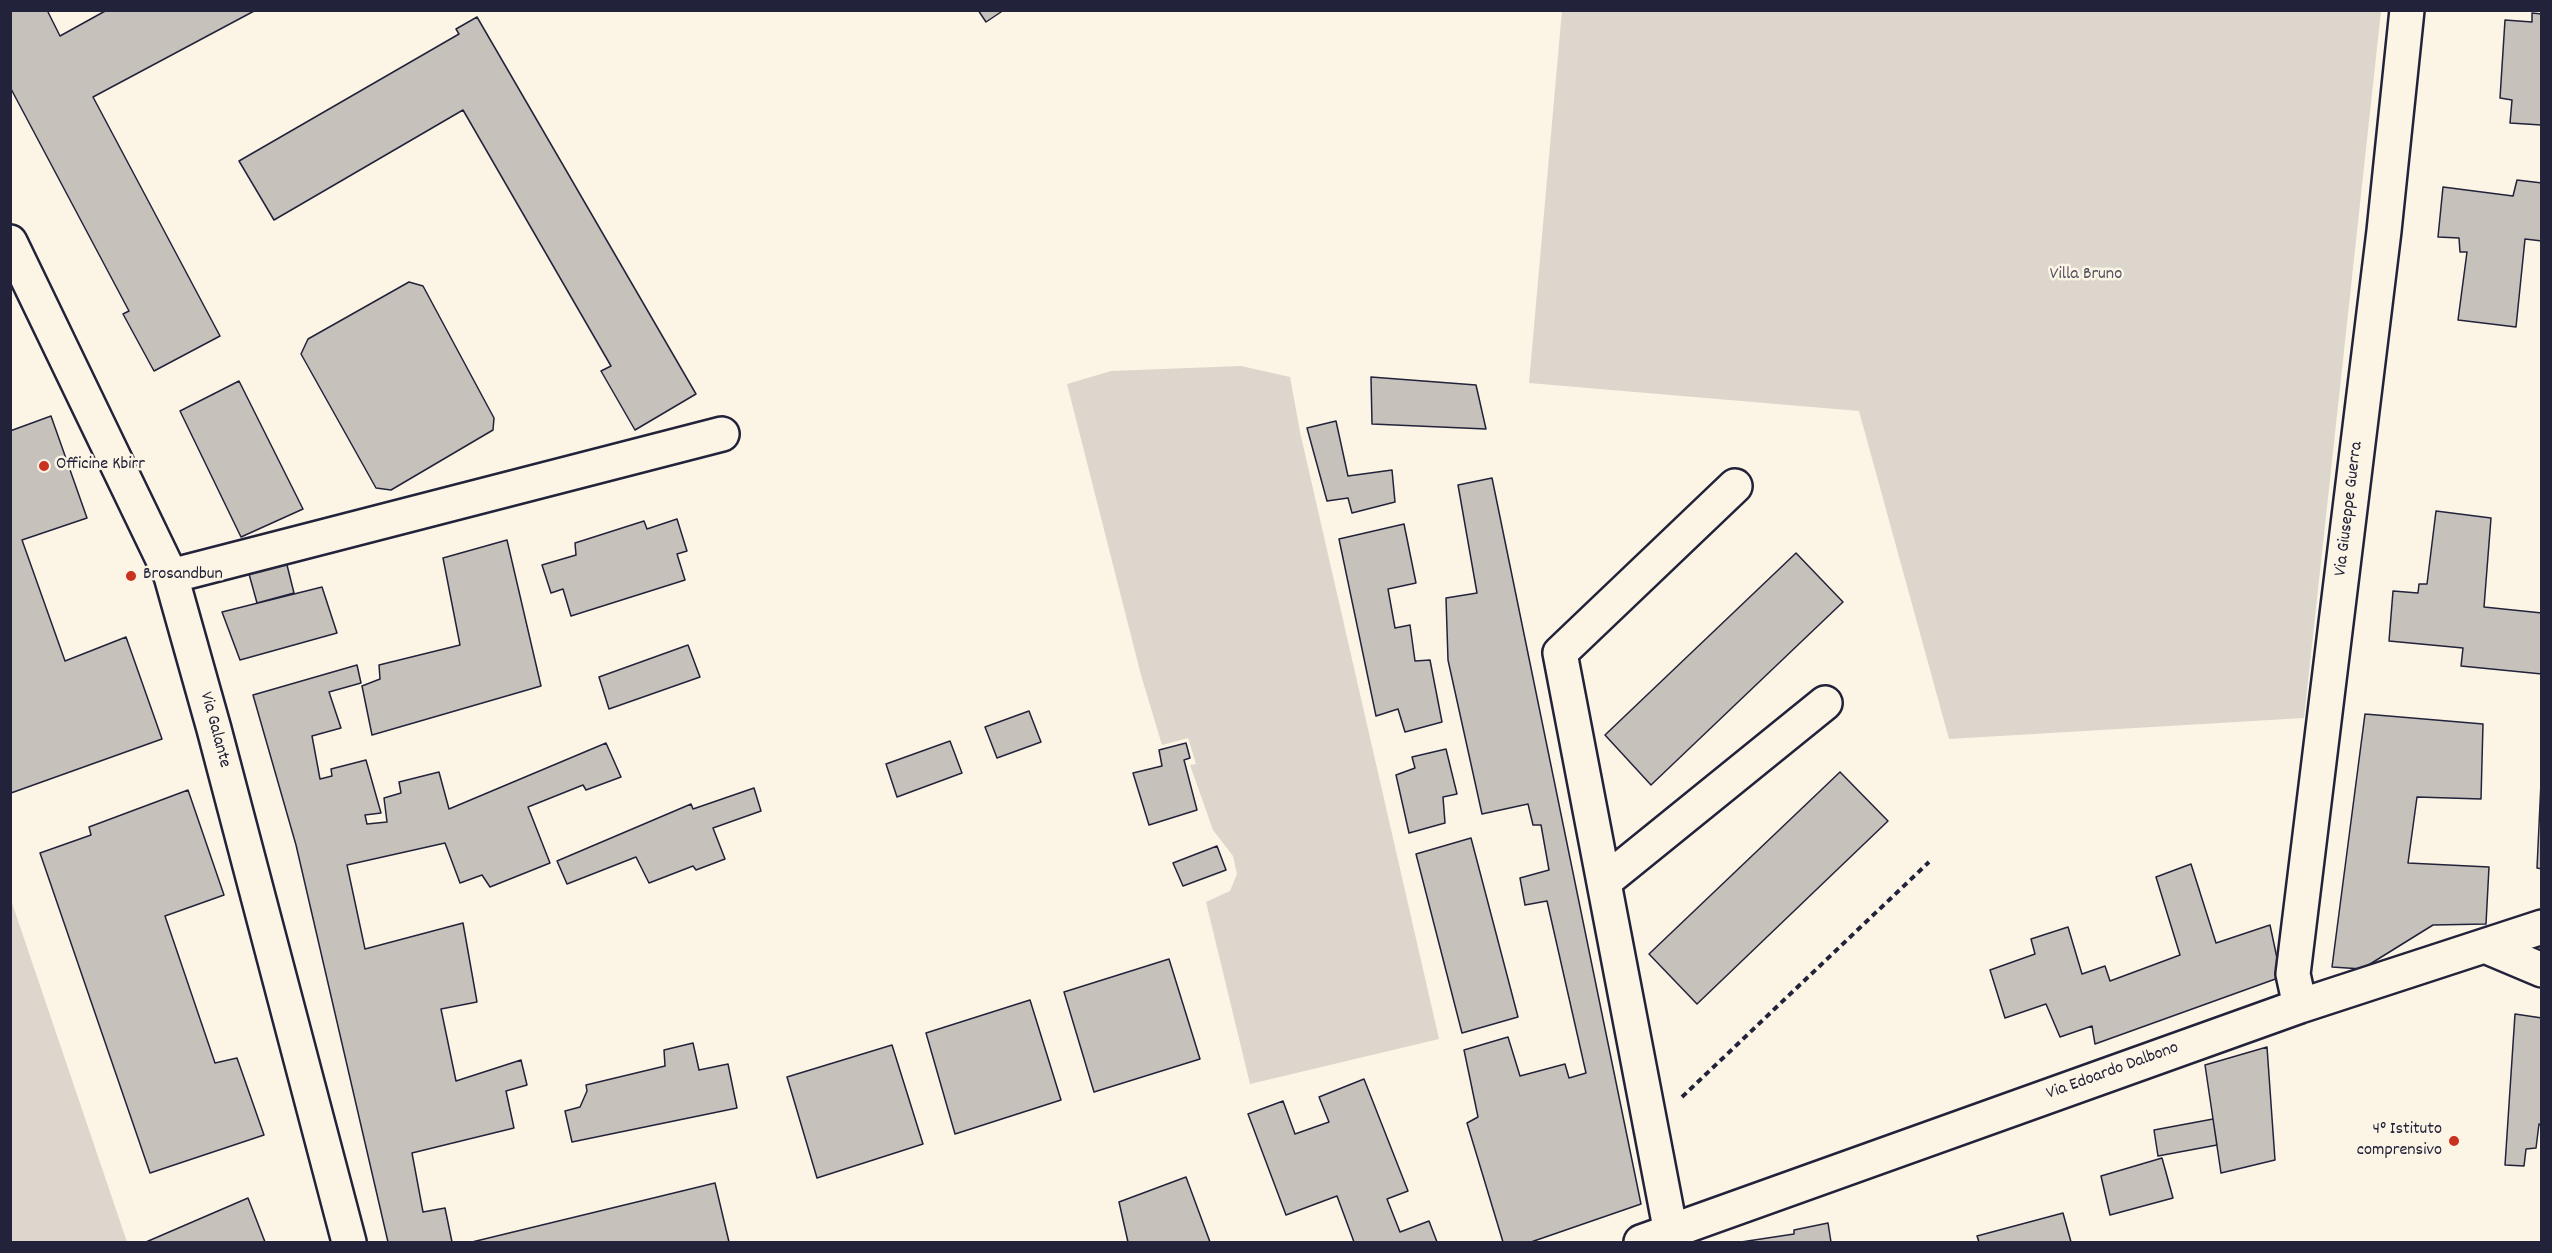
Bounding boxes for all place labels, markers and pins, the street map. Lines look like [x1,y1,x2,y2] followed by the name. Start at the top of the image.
[56,455,145,477] place label: Officine Kbirr
[37,459,51,473] marker: Officine Kbirr
[143,565,223,587] place label: Brosandbun
[124,569,138,583] marker: Brosandbun
[2357,1120,2442,1162] place label: 4° Istituto comprensivo
[2447,1134,2461,1148] marker: 4° Istituto comprensivo

